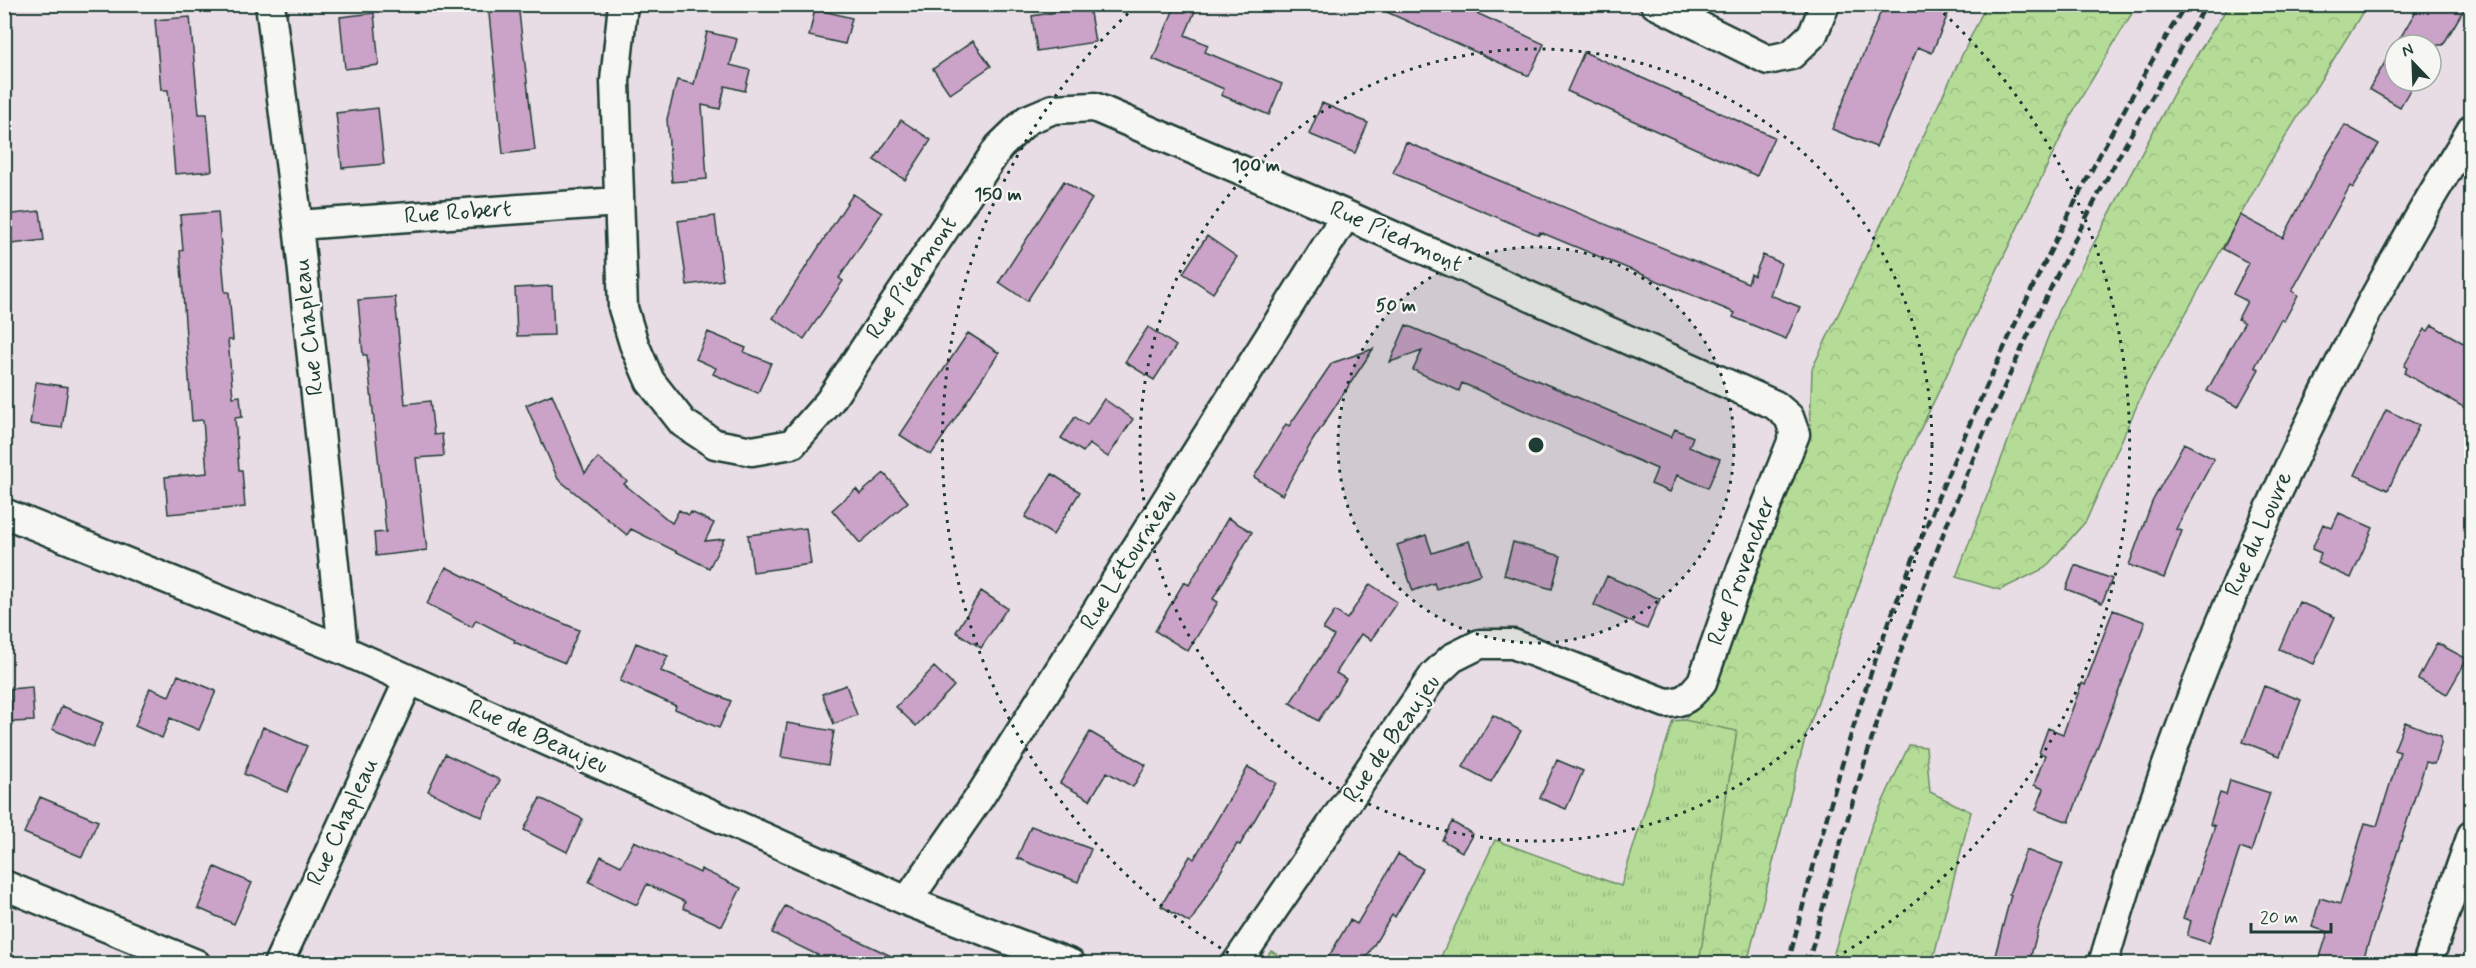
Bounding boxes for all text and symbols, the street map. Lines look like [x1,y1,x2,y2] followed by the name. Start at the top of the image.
[2383,33,2443,93] north arrow
[2399,39,2417,62] text: N
[1232,154,1280,178] text: 100 m
[974,183,1022,207] text: 150 m
[403,194,513,232] street label: Rue Robert
[1324,194,1468,280] street label: Rue Piedmont
[859,210,965,346] street label: Rue Piedmont
[286,257,332,397] street label: Rue Chapleau
[1376,294,1416,318] text: 50 m
[1526,435,1546,455] centre of rings
[2218,467,2300,601] street label: Rue du Louvre
[1073,484,1185,636] street label: Rue Létourneau
[1701,492,1783,650] street label: Rue Provencher
[1336,669,1448,809] street label: Rue de Beaujeu
[463,692,613,782] street label: Rue de Beaujeu
[300,753,386,891] street label: Rue Chapleau
[2251,896,2330,934] scale bar
[2260,906,2298,930] text: 20 m

